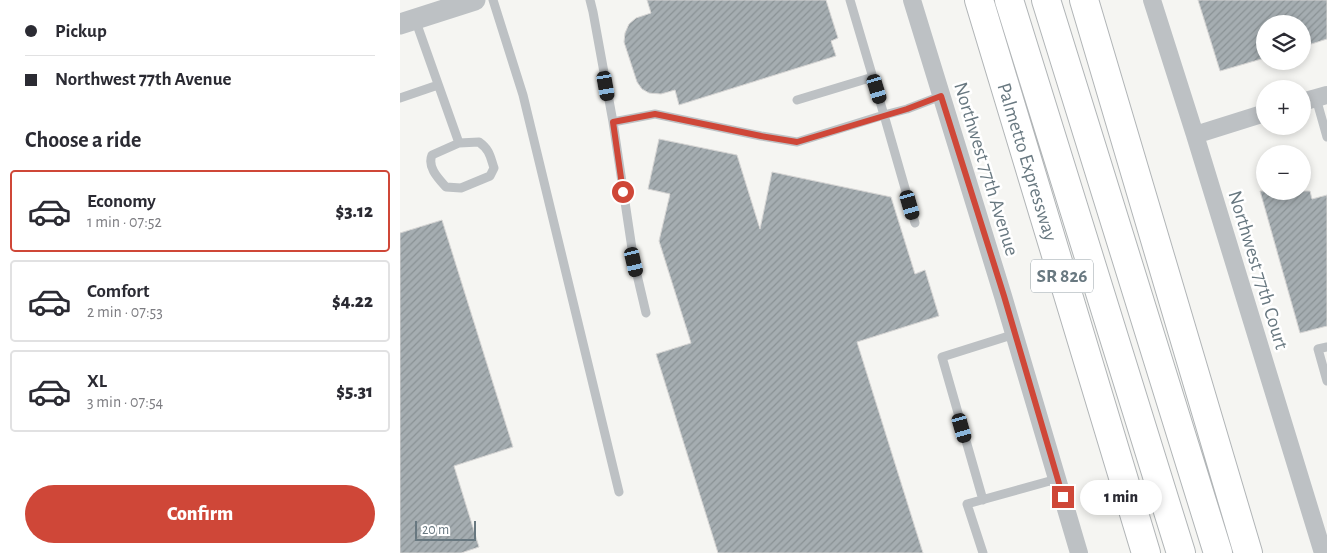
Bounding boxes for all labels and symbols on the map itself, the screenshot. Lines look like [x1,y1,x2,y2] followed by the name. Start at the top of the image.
[596,70,615,102] car
[865,72,888,106] car
[950,80,1022,258] street label: Northwest 77th Avenue
[993,80,1061,244] street label: Palmetto Expressway
[612,181,634,203] route start
[1224,188,1292,352] street label: Northwest 77th Court
[898,189,921,221] car
[623,246,644,278] car
[1031,260,1093,292] road number: SR 826
[950,412,973,444] car
[1080,480,1163,514] callout: 1 min
[1052,486,1074,508] route end
[415,518,476,541] scale bar

